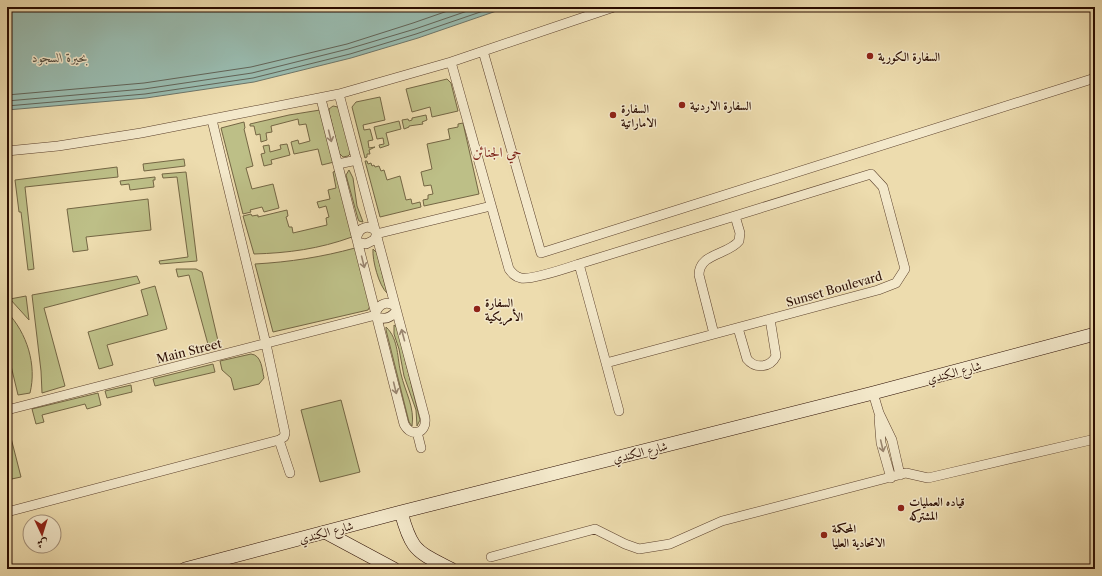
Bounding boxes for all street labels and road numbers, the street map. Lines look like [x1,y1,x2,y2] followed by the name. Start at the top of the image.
[784,268,884,310] street label: Sunset Boulevard
[155,335,224,366] street label: Main Street
[925,357,984,390] street label: شارع الكندي
[611,438,670,470] street label: شارع الكندي
[297,517,356,550] street label: شارع الكندي

